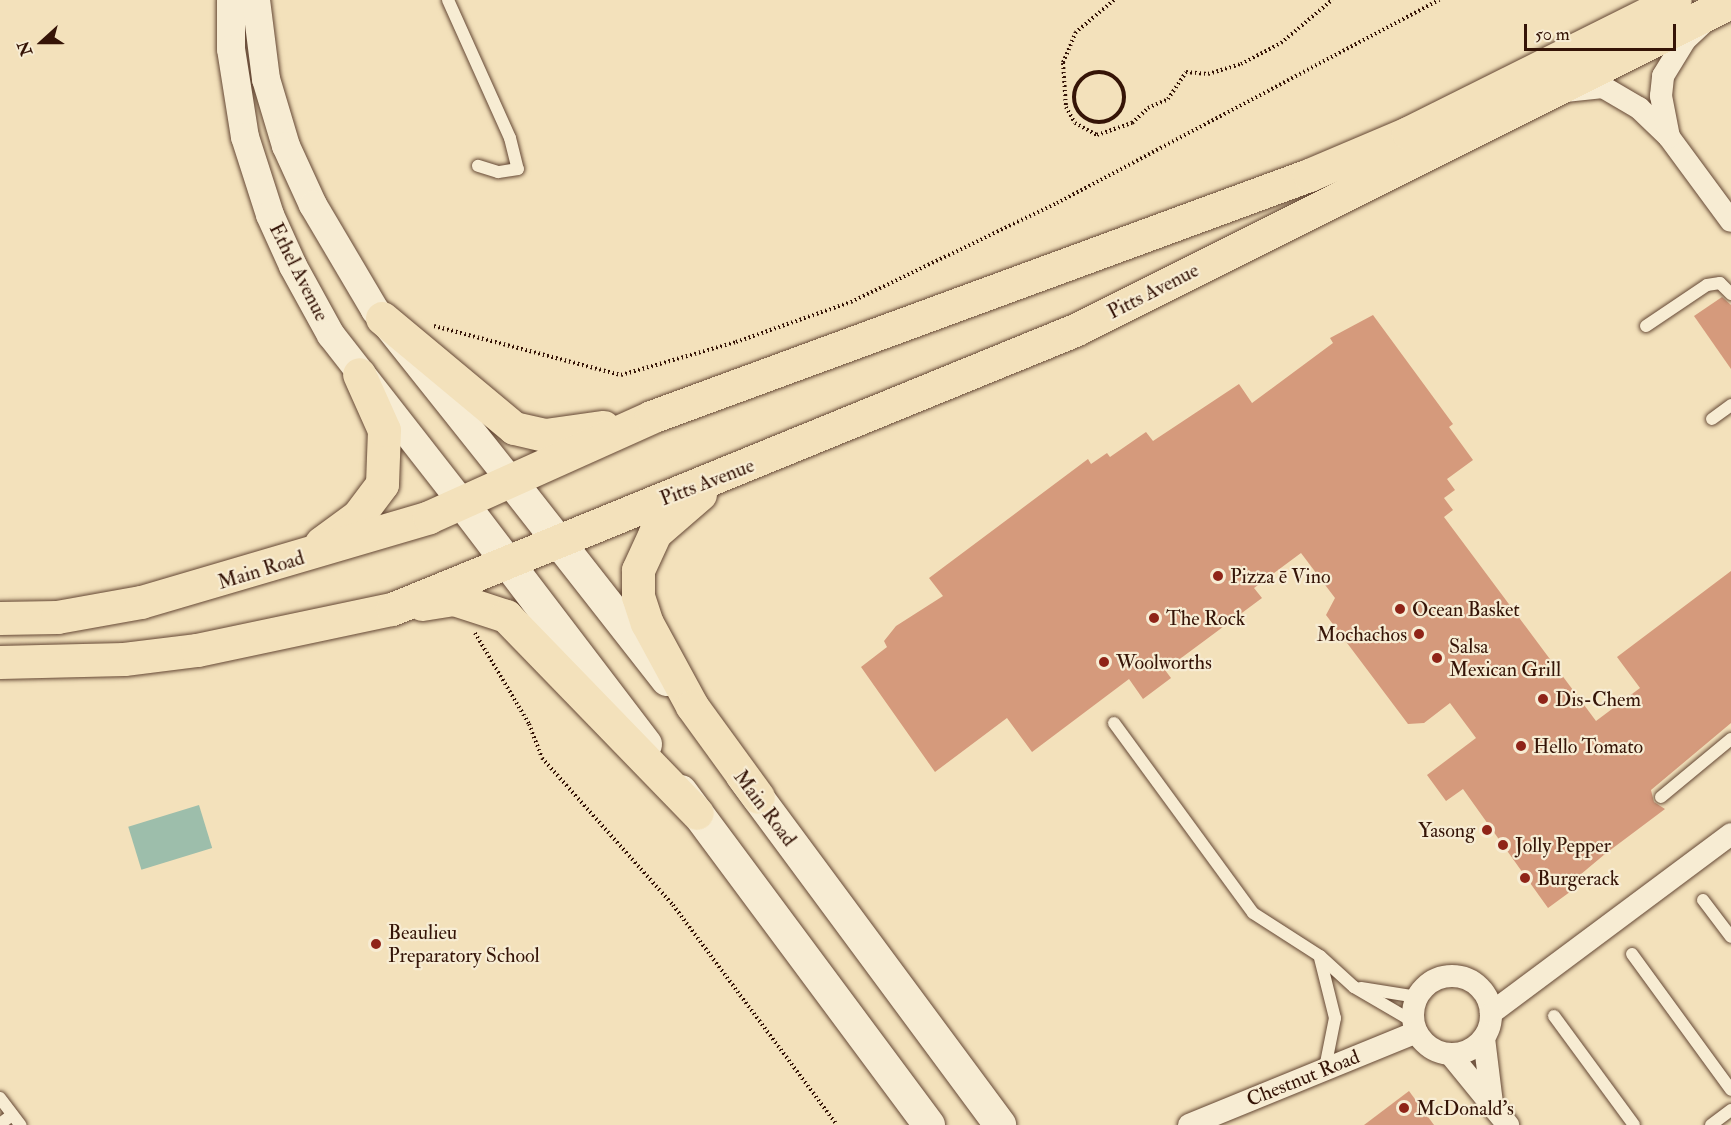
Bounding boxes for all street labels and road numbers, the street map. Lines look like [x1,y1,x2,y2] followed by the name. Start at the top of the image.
[264,219,334,325] street label: Ethel Avenue
[1104,258,1202,324] street label: Pitts Avenue
[657,453,757,511] street label: Pitts Avenue
[215,545,307,595] street label: Main Road
[729,765,801,851] street label: Main Road
[1243,1044,1363,1112] street label: Chestnut Road

